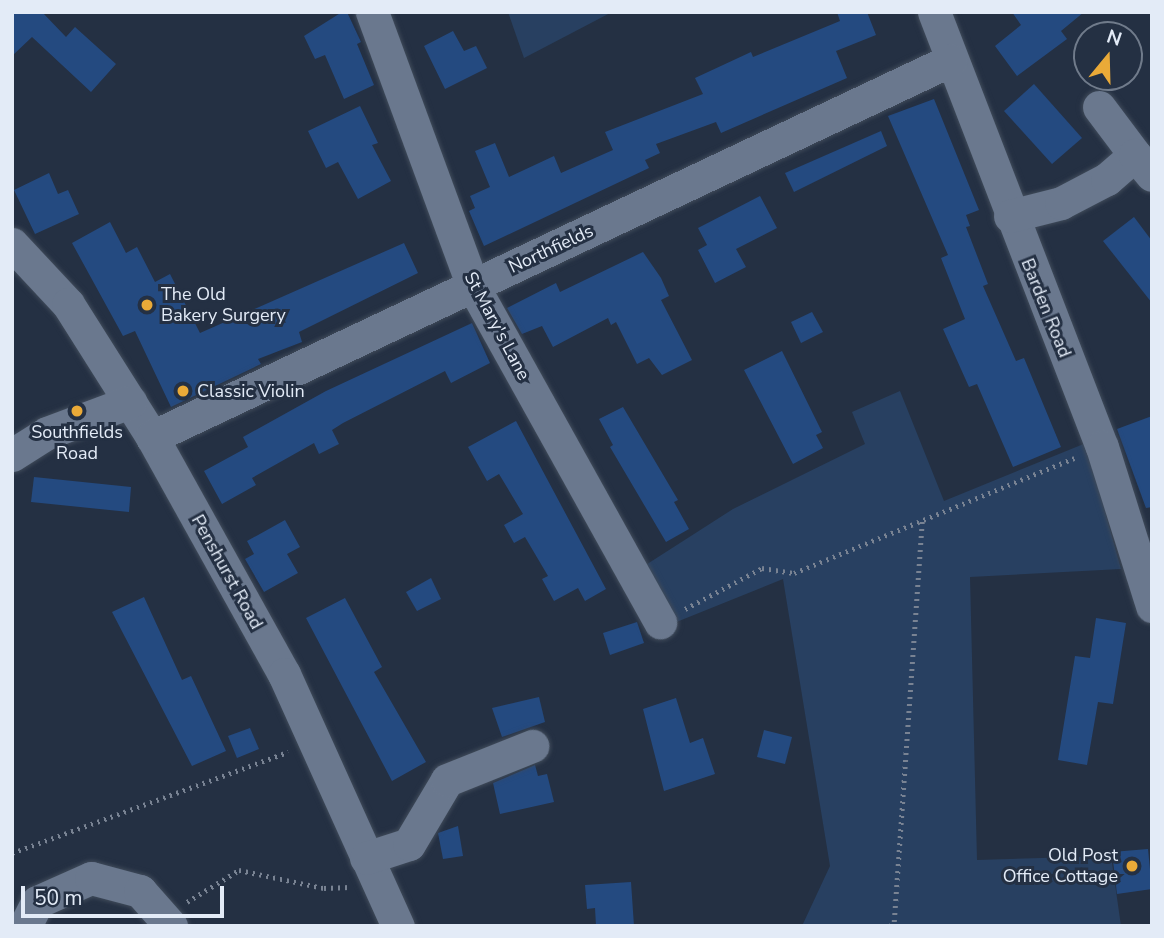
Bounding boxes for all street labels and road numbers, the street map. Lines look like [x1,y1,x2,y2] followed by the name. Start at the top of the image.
[505,220,597,278] street label: Northfields
[1016,255,1076,361] street label: Barden Road
[459,268,535,384] street label: St Mary's Lane
[187,511,267,633] street label: Penshurst Road

